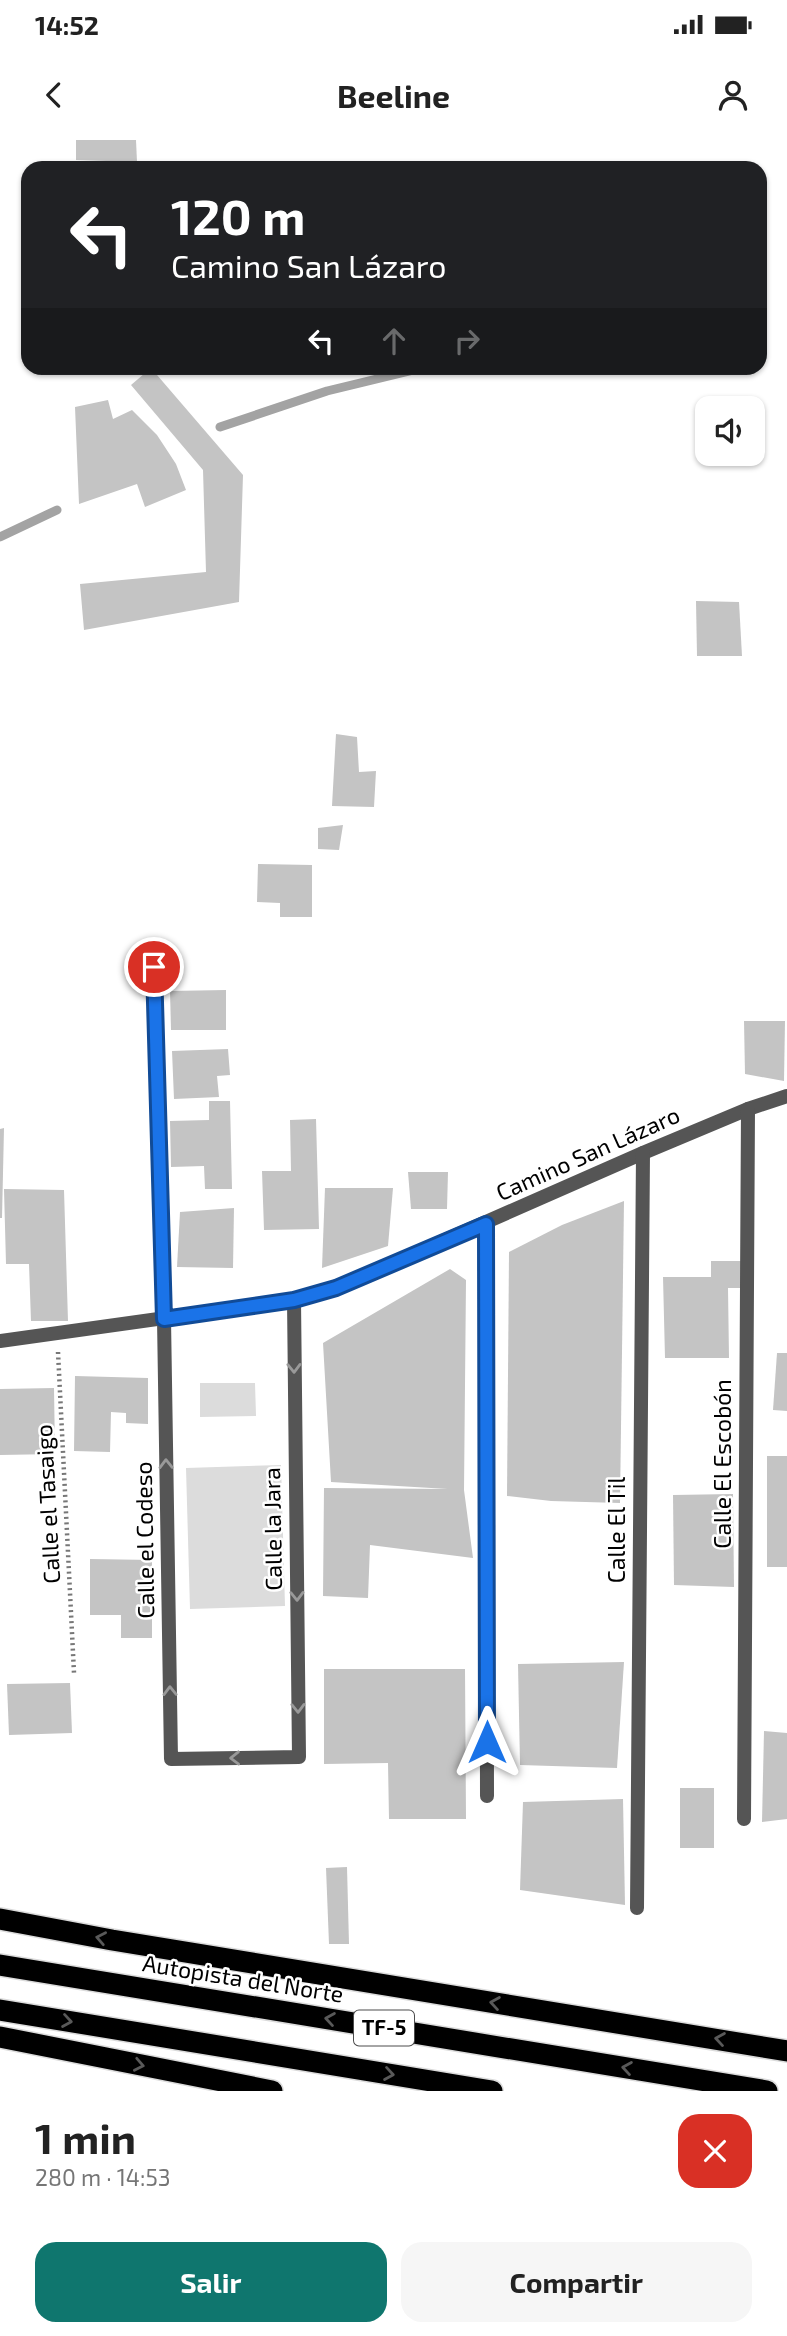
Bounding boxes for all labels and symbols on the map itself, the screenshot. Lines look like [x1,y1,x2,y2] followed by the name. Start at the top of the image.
[124,937,184,997] pin
[491,1100,684,1206] street label: Camino San Lázaro
[286,1363,302,1374] one-way arrow
[708,1379,736,1549] street label: Calle El Escobón
[29,1424,65,1585] street label: Calle el Tasaigo
[158,1458,174,1469] one-way arrow
[129,1461,159,1619] street label: Calle el Codeso
[257,1467,287,1591] street label: Calle la Jara
[602,1477,630,1583] street label: Calle El Til
[289,1590,304,1601] one-way arrow
[162,1685,178,1696] one-way arrow
[290,1704,306,1714] one-way arrow
[450,1705,524,1779] position arrow
[229,1751,240,1766] one-way arrow
[95,1931,107,1946] one-way arrow
[141,1948,346,2008] street label: Autopista del Norte
[489,1996,501,2011] one-way arrow
[354,2010,414,2046] road number: TF-5
[324,2012,336,2027] one-way arrow
[61,2013,73,2028] one-way arrow
[714,2032,726,2047] one-way arrow
[133,2057,145,2072] one-way arrow
[621,2061,633,2076] one-way arrow
[383,2066,394,2081] one-way arrow

